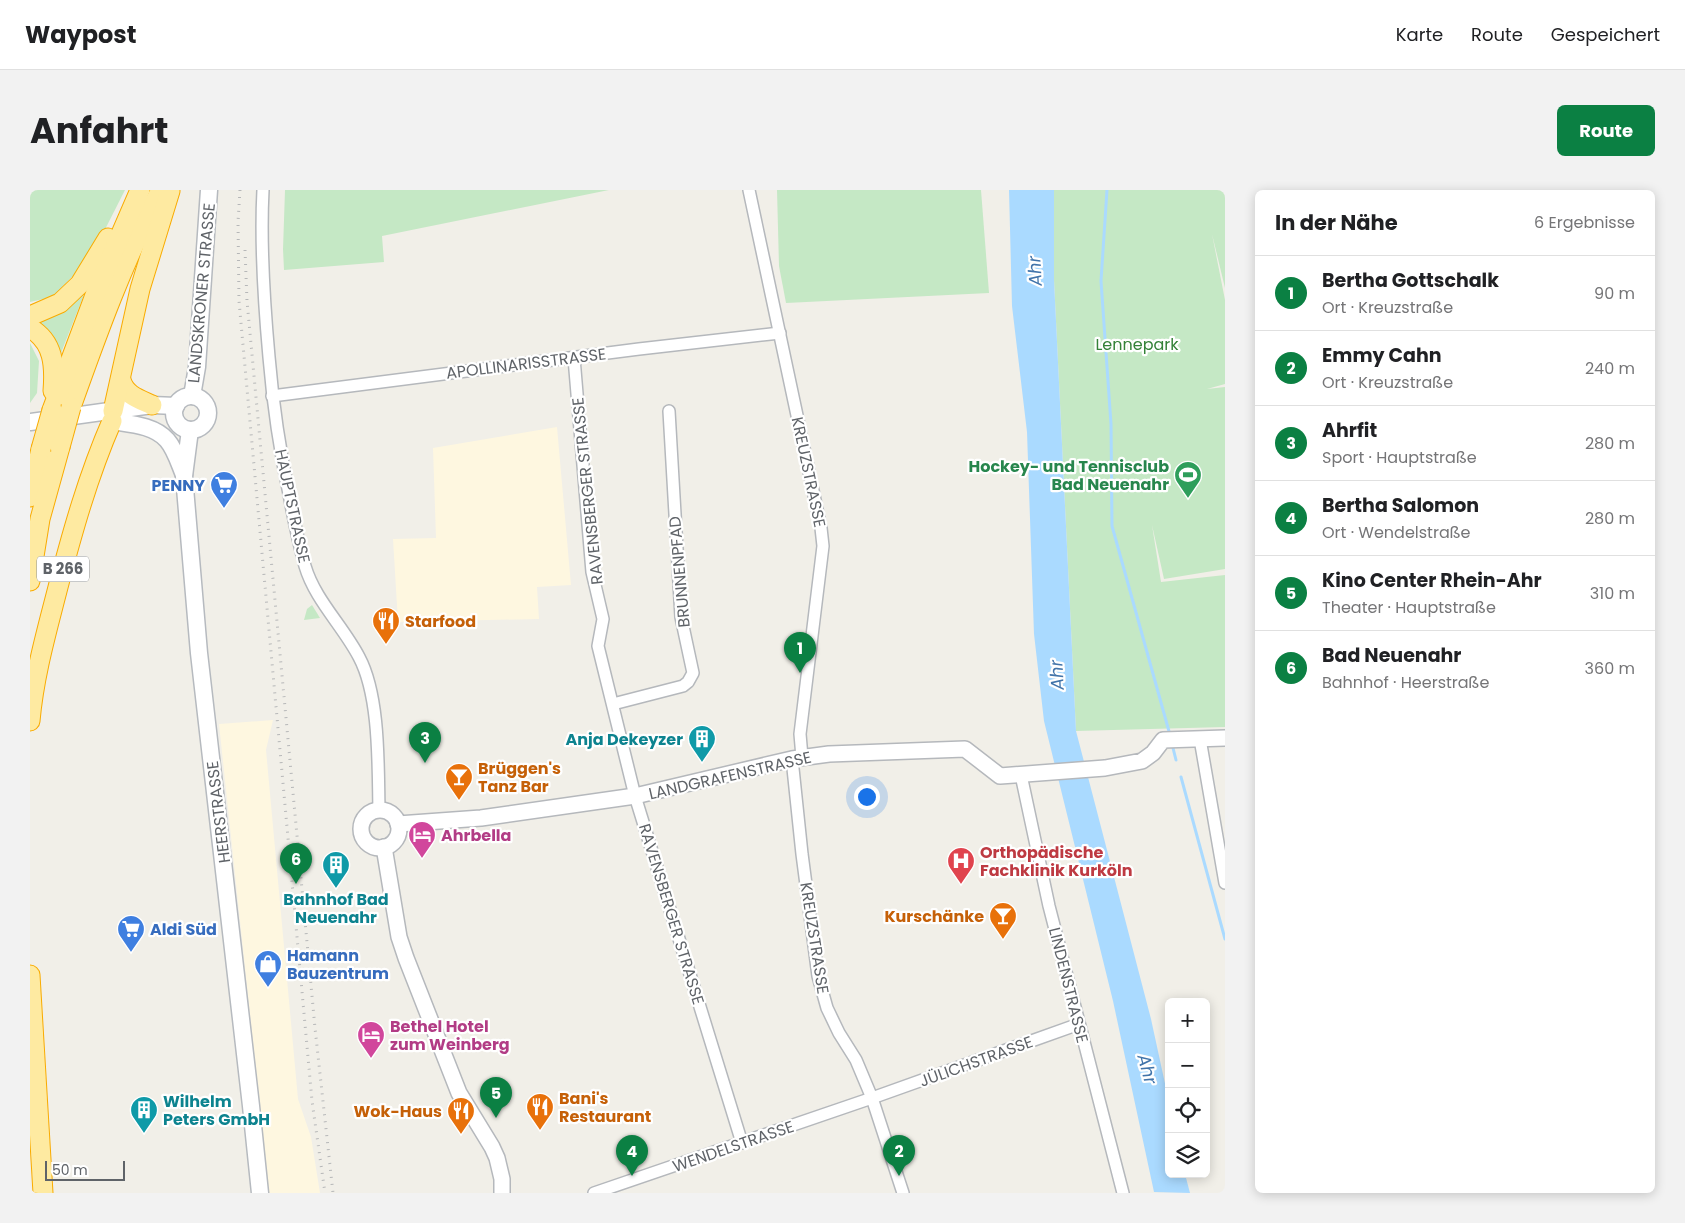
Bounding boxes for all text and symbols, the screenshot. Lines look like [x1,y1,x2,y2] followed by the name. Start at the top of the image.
[25,18,136,51] text: Waypost
[1396,22,1443,47] text: Karte
[1471,22,1523,47] text: Route
[1551,22,1660,47] text: Gespeichert
[1557,105,1655,156] button: Route
[30,106,169,155] text: Anfahrt
[182,202,221,384] street label: LANDSKRONER STRASSE
[1275,208,1398,237] text: In der Nähe
[1534,211,1635,234] text: 6 Ergebnisse
[1021,254,1048,288] water label: Ahr
[1322,267,1499,294] text: Bertha Gottschalk
[1288,282,1294,305] text: 1
[1594,282,1635,305] text: 90 m
[1322,296,1453,319] text: Ort · Kreuzstraße
[1095,333,1179,356] park label: Lennepark
[445,342,607,385] street label: APOLLINARISSTRASSE
[1322,342,1442,369] text: Emmy Cahn
[1286,357,1296,380] text: 2
[1585,357,1635,380] text: 240 m
[1322,371,1453,394] text: Ort · Kreuzstraße
[566,396,609,586] street label: RAVENSBERGER STRASSE
[786,415,831,530] street label: KREUZSTRASSE
[1322,417,1377,444] text: Ahrfit
[1286,432,1296,455] text: 3
[1585,432,1635,455] text: 280 m
[1322,446,1477,469] text: Sport · Hauptstraße
[269,447,316,565] street label: HAUPTSTRASSE
[969,455,1169,496] place label: Hockey- und Tennisclub Bad Neuenahr
[1173,460,1203,499] sports icon: Hockey- und Tennisclub Bad Neuenahr
[209,470,239,509] supermarket icon: PENNY
[152,474,205,497] place label: PENNY
[1322,492,1479,519] text: Bertha Salomon
[1286,507,1296,530] text: 4
[1585,507,1635,530] text: 280 m
[663,515,696,629] street label: BRUNNENPFAD
[1322,521,1471,544] text: Ort · Wendelstraße
[37,556,89,582] road number: B 266
[1322,567,1542,594] text: Kino Center Rhein-Ahr
[1286,582,1296,605] text: 5
[1590,582,1635,605] text: 310 m
[1322,596,1496,619] text: Theater · Hauptstraße
[371,606,401,645] restaurant icon: Starfood
[405,610,476,633] place label: Starfood
[784,632,816,673] pin: 1
[1322,642,1462,669] text: Bad Neuenahr
[1286,657,1296,680] text: 6
[1585,657,1635,680] text: 360 m
[1043,658,1070,692] water label: Ahr
[1322,671,1489,694] text: Bahnhof · Heerstraße
[409,722,441,763] pin: 3
[687,724,717,763] building icon: Anja Dekeyzer
[565,728,683,751] place label: Anja Dekeyzer
[647,746,814,805] street label: LANDGRAFENSTRASSE
[478,757,561,798] place label: Brüggen's Tanz Bar
[201,760,236,864] street label: HEERSTRASSE
[444,762,474,801] bar icon: Brüggen's Tanz Bar
[854,784,880,810] your location
[407,820,437,859] hotel icon: Ahrbella
[633,821,710,1007] street label: RAVENSBERGER STRASSE
[441,824,511,847] place label: Ahrbella
[980,841,1133,882] place label: Orthopädische Fachklinik Kurköln
[280,843,312,884] pin: 6
[946,846,976,885] hospital icon: Orthopädische Fachklinik Kurköln
[321,850,351,889] building icon: Bahnhof Bad Neuenahr
[794,881,835,995] street label: KREUZSTRASSE
[283,888,389,929] place label: Bahnhof Bad Neuenahr
[988,901,1018,940] bar icon: Kurschänke
[884,905,984,928] place label: Kurschänke
[116,914,146,953] supermarket icon: Aldi Süd
[150,918,217,941] place label: Aldi Süd
[1043,925,1094,1045] street label: LINDENSTRASSE
[287,944,389,985] place label: Hamann Bauzentrum
[253,949,283,988] shop icon: Hamann Bauzentrum
[1165,998,1210,1178] map controls
[1165,998,1210,1043] button: +
[390,1015,510,1056] place label: Bethel Hotel zum Weinberg
[356,1020,386,1059] hotel icon: Bethel Hotel zum Weinberg
[916,1030,1036,1093] street label: JÜLICHSTRASSE
[1165,1043,1210,1088] button: −
[1131,1050,1164,1088] water label: Ahr
[480,1077,512,1118] pin: 5
[559,1087,651,1128] place label: Bani's Restaurant
[1165,1088,1210,1133] button: locate
[163,1090,270,1131] place label: Wilhelm Peters GmbH
[525,1092,555,1131] restaurant icon: Bani's Restaurant
[129,1095,159,1134] building icon: Wilhelm Peters GmbH
[446,1096,476,1135] restaurant icon: Wok-Haus
[354,1100,442,1123] place label: Wok-Haus
[669,1115,797,1178] street label: WENDELSTRASSE
[1165,1133,1210,1178] button: layers
[616,1135,648,1176] pin: 4
[883,1135,915,1176] pin: 2
[45,1158,125,1181] scale bar
[52,1160,88,1180] text: 50 m

